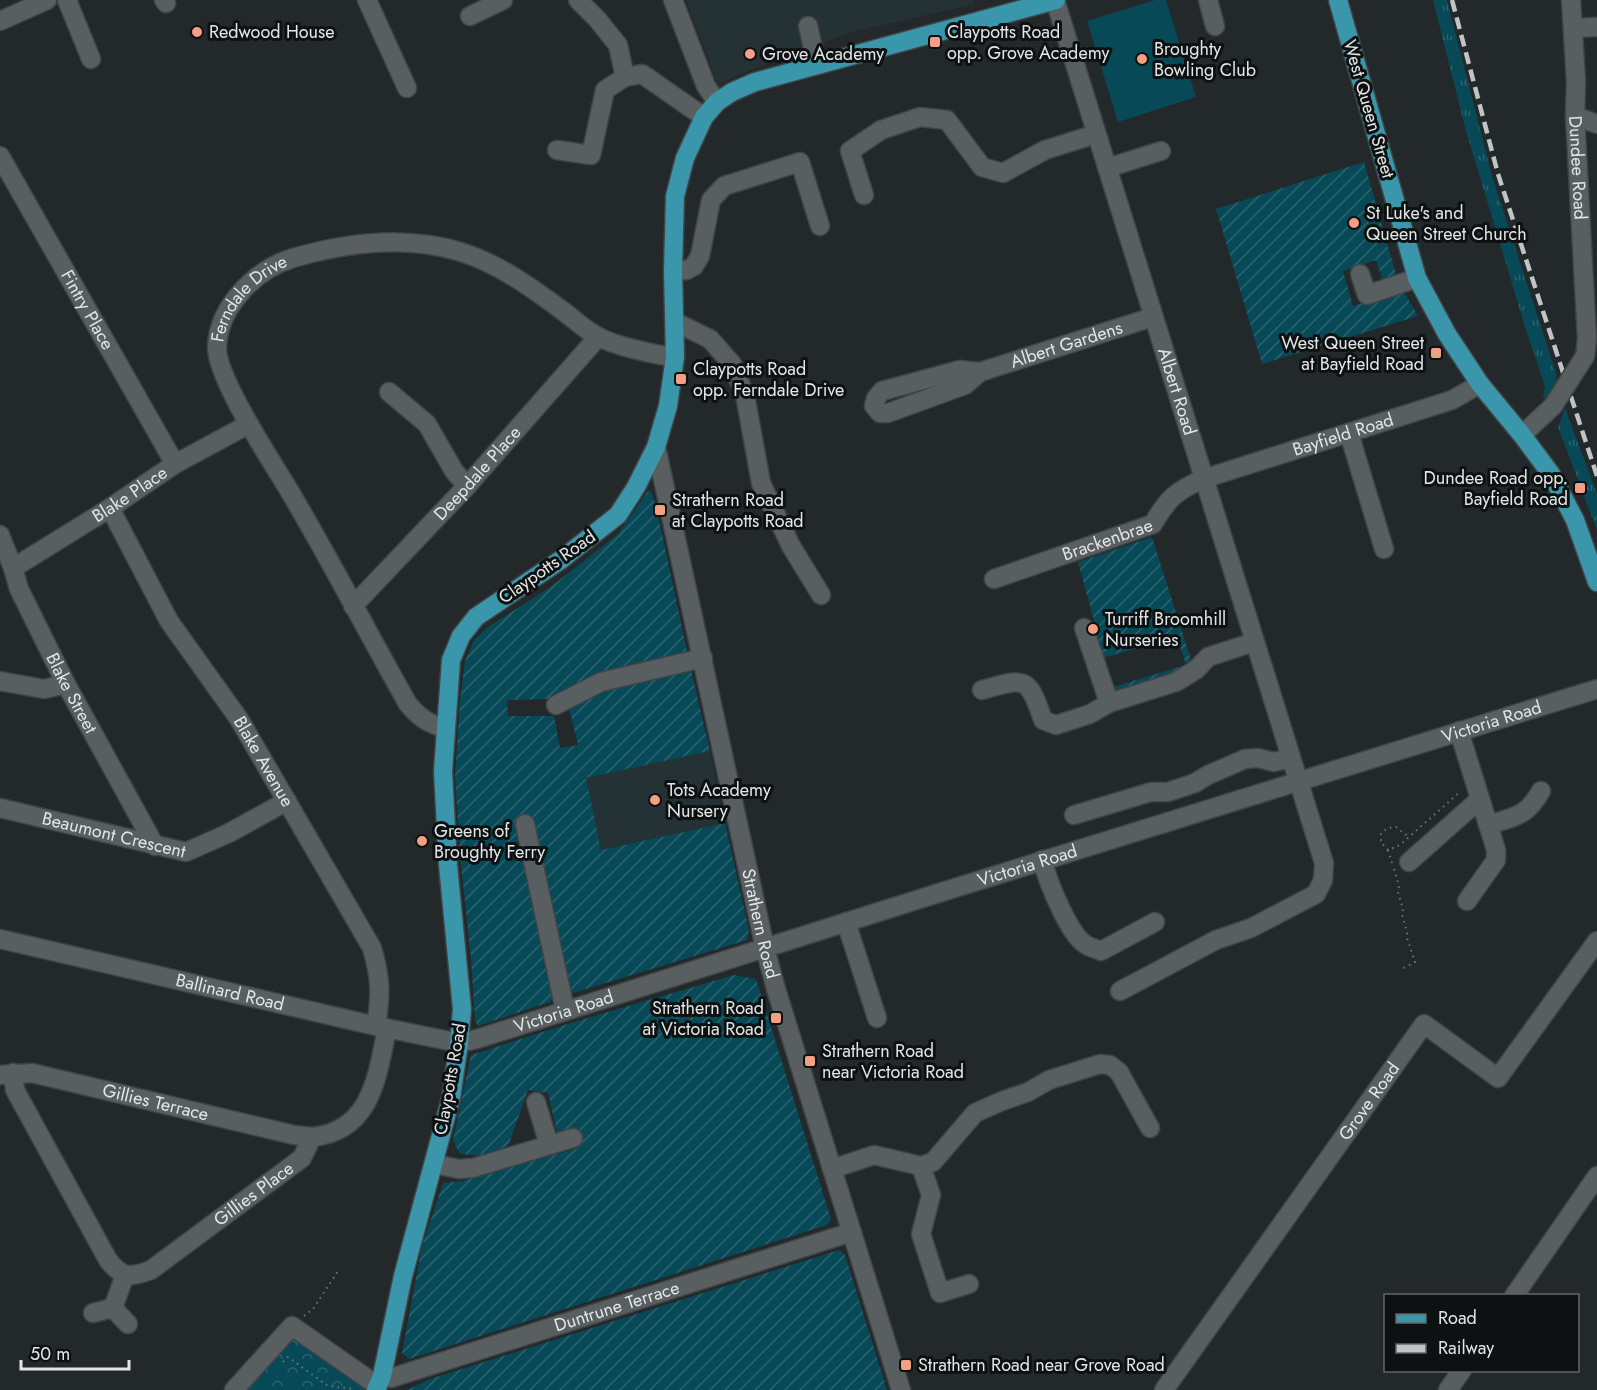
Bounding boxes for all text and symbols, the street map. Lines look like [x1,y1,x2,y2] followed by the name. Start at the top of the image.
[209,19,335,45] place label: Redwood House
[947,19,1110,66] place label: Claypotts Road opp. Grove Academy
[190,25,204,39] marker: Redwood House
[928,35,942,49] marker: Claypotts Road opp. Grove Academy
[1154,36,1256,83] place label: Broughty Bowling Club
[1337,37,1401,182] street label: West Queen Street
[762,41,884,67] place label: Grove Academy
[743,47,757,61] marker: Grove Academy
[1135,52,1149,66] marker: Broughty Bowling Club
[1562,115,1594,221] street label: Dundee Road
[1366,200,1527,247] place label: St Luke's and Queen Street Church
[1347,216,1361,230] marker: St Luke's and Queen Street Church
[204,248,291,344] street label: Ferndale Drive
[54,265,121,355] street label: Fintry Place
[1007,314,1126,375] street label: Albert Gardens
[1281,330,1425,377] place label: West Queen Street at Bayfield Road
[1151,344,1203,438] street label: Albert Road
[1429,346,1443,360] marker: West Queen Street at Bayfield Road
[693,356,844,403] place label: Claypotts Road opp. Ferndale Drive
[674,372,688,386] marker: Claypotts Road opp. Ferndale Drive
[1289,406,1397,463] street label: Bayfield Road
[428,420,527,526] street label: Deepdale Place
[87,460,173,529] street label: Blake Place
[1424,465,1568,512] place label: Dundee Road opp. Bayfield Road
[1573,481,1587,495] marker: Dundee Road opp. Bayfield Road
[672,487,804,534] place label: Strathern Road at Claypotts Road
[653,503,667,517] marker: Strathern Road at Claypotts Road
[1059,512,1156,567] street label: Brackenbrae
[493,524,601,610] street label: Claypotts Road
[1105,606,1226,653] place label: Turriff Broomhill Nurseries
[1086,622,1100,636] marker: Turriff Broomhill Nurseries
[40,648,104,739] street label: Blake Street
[1438,694,1545,749] street label: Victoria Road
[227,711,300,812] street label: Blake Avenue
[667,777,771,824] place label: Tots Academy Nursery
[648,793,662,807] marker: Tots Academy Nursery
[39,805,189,865] street label: Beaumont Crescent
[434,818,545,865] place label: Greens of Broughty Ferry
[415,834,429,848] marker: Greens of Broughty Ferry
[974,838,1080,893] street label: Victoria Road
[735,866,786,982] street label: Strathern Road
[173,967,287,1017] street label: Ballinard Road
[511,984,617,1040] street label: Victoria Road
[643,995,764,1042] place label: Strathern Road at Victoria Road
[769,1011,783,1025] marker: Strathern Road at Victoria Road
[427,1021,473,1137] street label: Claypotts Road
[822,1038,964,1085] place label: Strathern Road near Victoria Road
[803,1054,817,1068] marker: Strathern Road near Victoria Road
[1332,1057,1406,1146] street label: Grove Road
[100,1077,211,1127] street label: Gillies Terrace
[208,1155,299,1232] street label: Gillies Place
[551,1274,683,1339] street label: Duntrune Terrace
[1384,1294,1579,1372] legend
[1438,1305,1477,1331] text: Road
[21,1333,129,1371] scale bar
[1438,1335,1494,1361] text: Railway
[30,1341,70,1367] text: 50 m
[918,1352,1165,1378] place label: Strathern Road near Grove Road
[899,1358,913,1372] marker: Strathern Road near Grove Road

